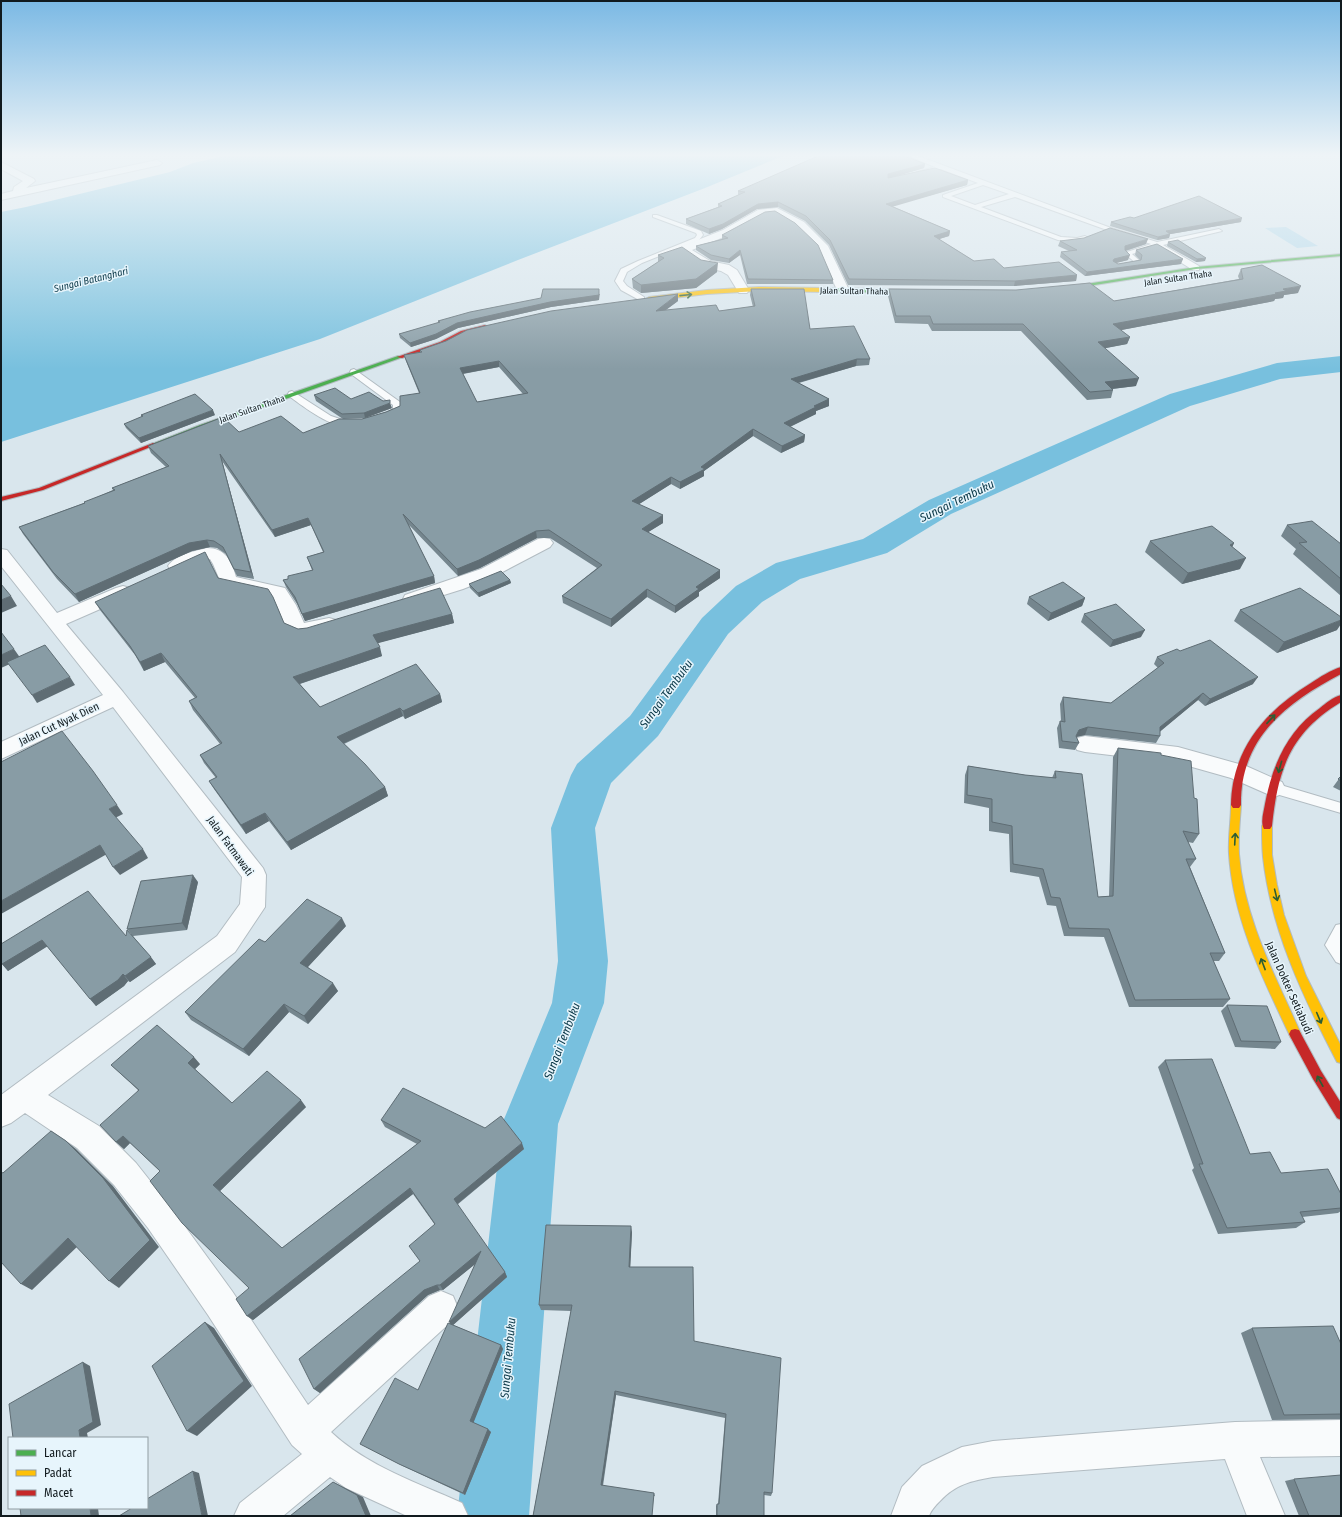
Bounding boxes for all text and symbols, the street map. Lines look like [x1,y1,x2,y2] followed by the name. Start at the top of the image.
[52,265,130,295] water label: Sungai Batanghari
[1143,268,1213,288] street label: Jalan Sultan Thaha
[820,285,889,297] street label: Jalan Sultan Thaha
[679,291,692,298] one-way arrow
[218,393,287,425] street label: Jalan Sultan Thaha
[917,477,997,526] water label: Sungai Tembuku
[636,657,695,732] water label: Sungai Tembuku
[17,700,101,748] street label: Jalan Cut Nyak Dien
[1267,714,1276,724] one-way arrow
[1275,761,1283,774] one-way arrow
[204,814,256,879] street label: Jalan Fatmawati
[1231,833,1238,846] one-way arrow
[1272,889,1280,902] one-way arrow
[1263,939,1315,1037] street label: Jalan Dokter Setiabudi
[1259,959,1267,971] one-way arrow
[541,1001,583,1082] water label: Sungai Tembuku
[1316,1011,1324,1023] one-way arrow
[1315,1075,1323,1087] one-way arrow
[497,1317,519,1400] water label: Sungai Tembuku
[8,1437,148,1509] legend
[44,1446,77,1460] text: Lancar
[44,1466,72,1480] text: Padat
[44,1486,73,1500] text: Macet

